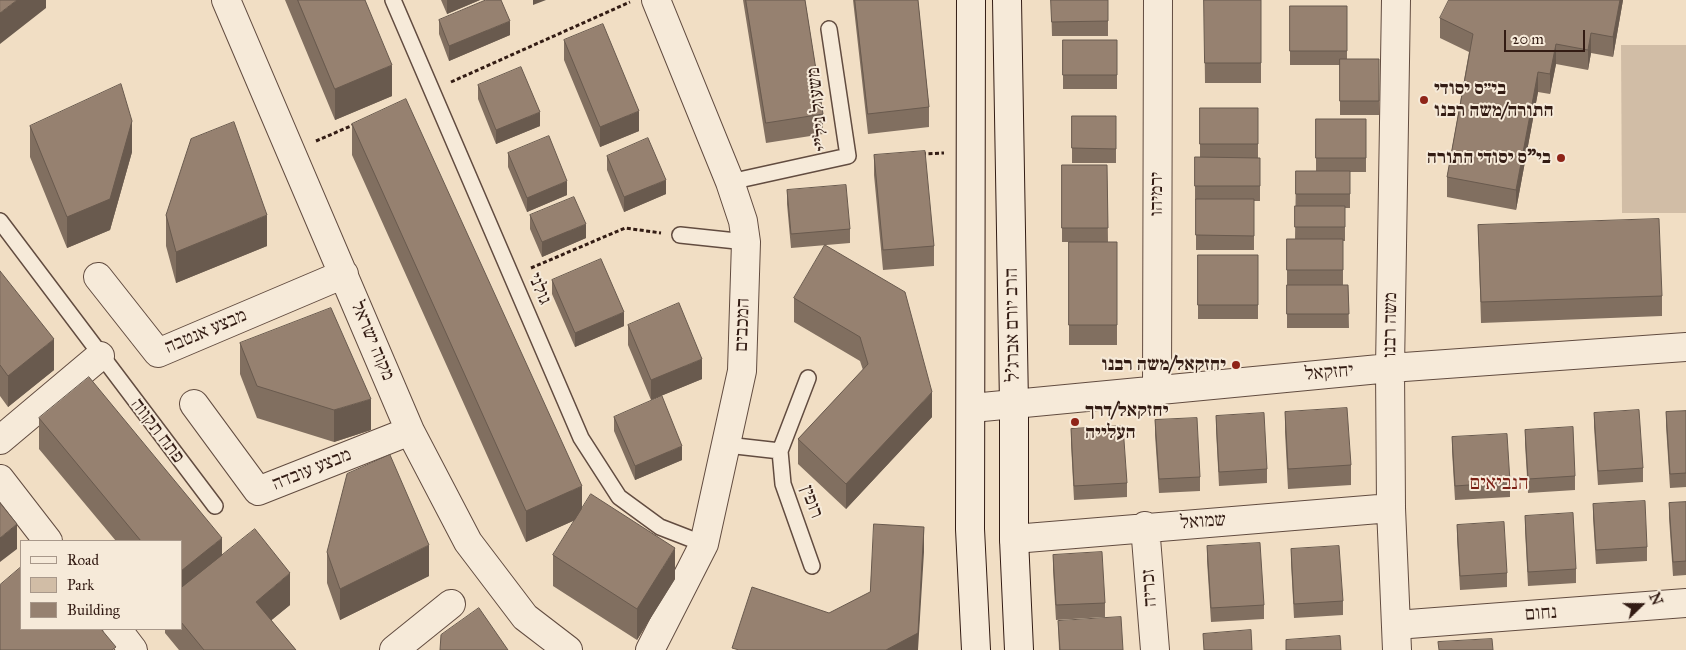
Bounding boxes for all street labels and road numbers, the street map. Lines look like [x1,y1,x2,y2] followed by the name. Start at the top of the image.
[803,66,835,152] street label: משעול ניל"י
[1146,172,1168,216] street label: ירמיהו
[1001,268,1025,382] street label: הרב יורם אברג'ל
[522,270,556,308] street label: גולני
[1379,292,1403,358] street label: משה רבנו
[345,298,399,384] street label: מקוה ישראל
[731,298,755,352] street label: המכבים
[161,304,251,360] street label: מבצע אנטבה
[1304,360,1354,386] street label: יחזקאל
[125,394,189,468] street label: פתח תקווה
[269,444,355,496] street label: מבצע עובדה
[795,482,827,522] street label: רופין
[1179,509,1227,535] street label: שמואל
[1137,568,1163,608] street label: זכריה
[1524,602,1558,626] street label: נחום

